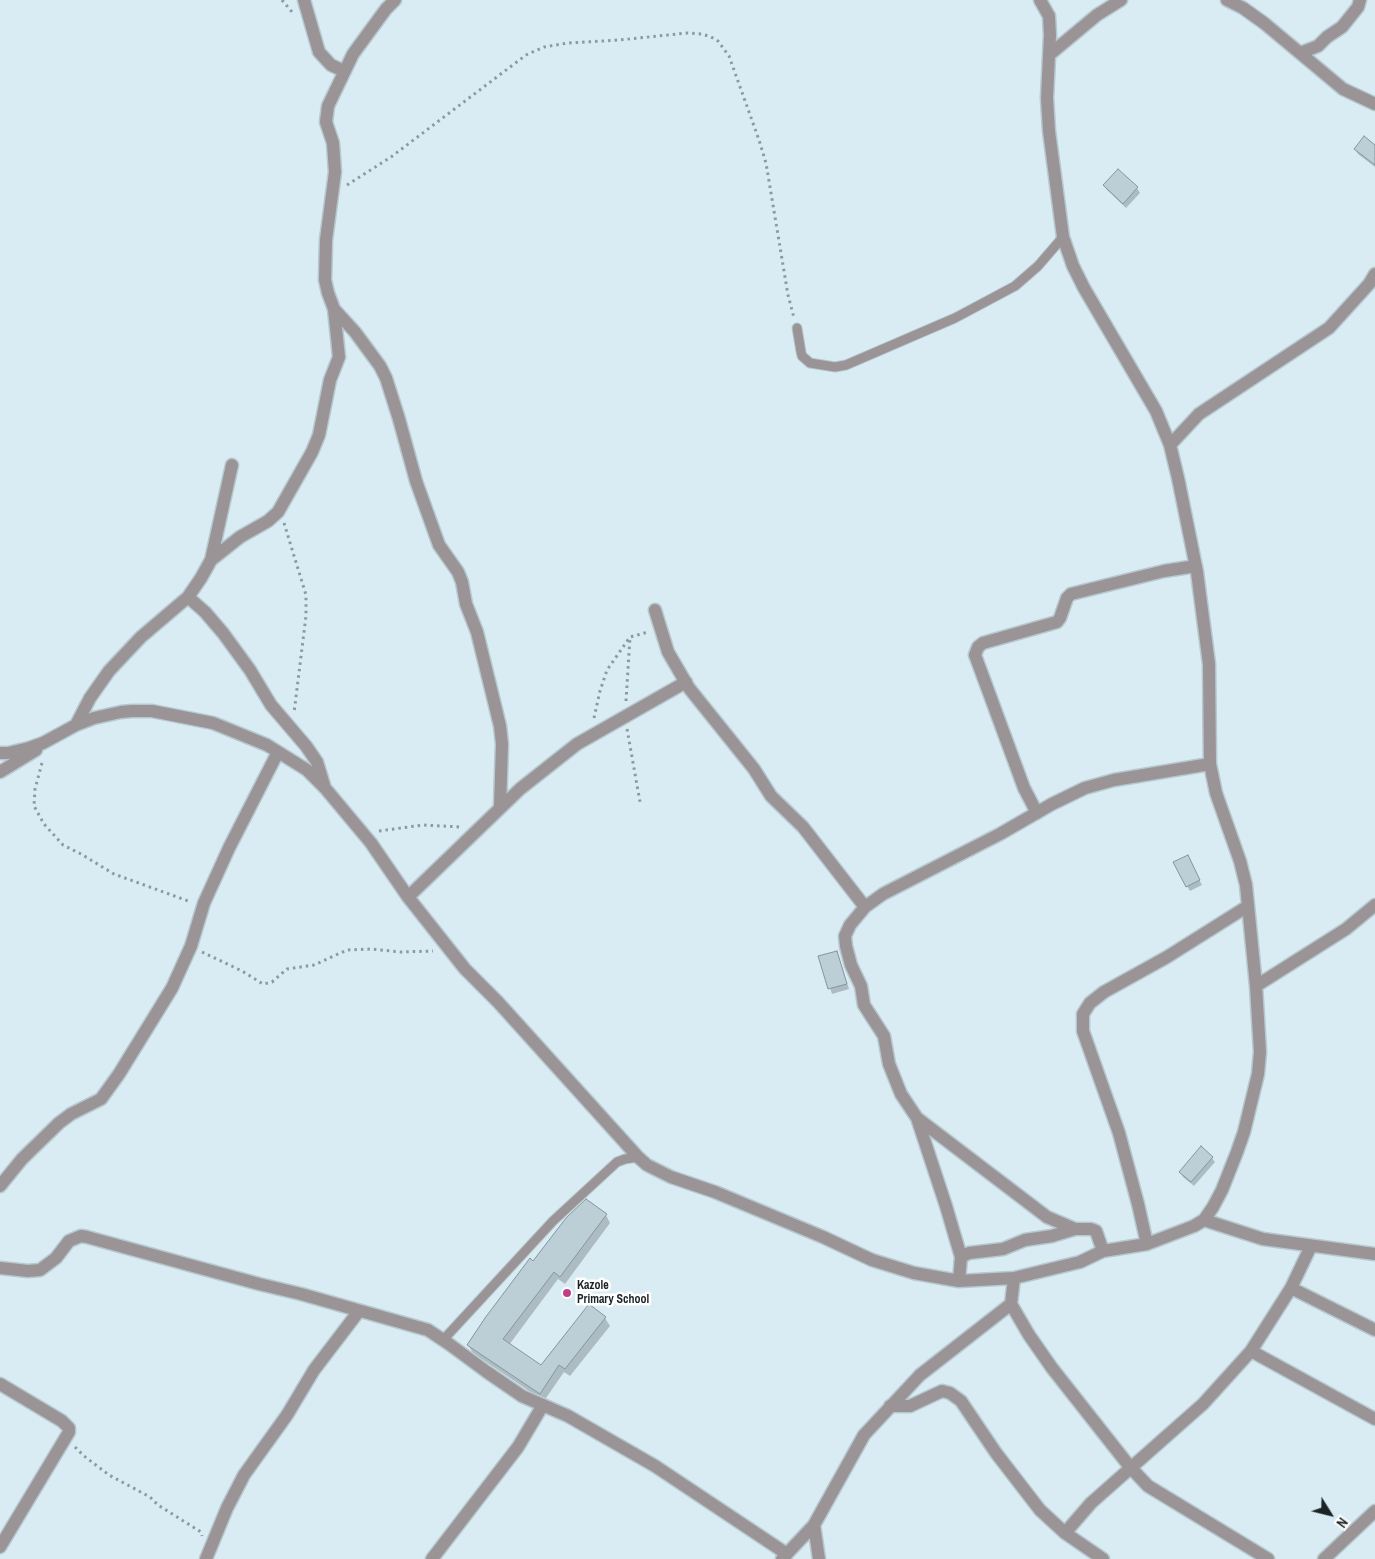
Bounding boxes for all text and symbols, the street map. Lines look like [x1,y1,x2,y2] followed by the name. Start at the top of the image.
[577,1279,649,1307] place label: Kazole Primary School
[561,1287,573,1299] marker: Kazole Primary School
[1305,1489,1355,1539] north arrow
[1332,1514,1352,1531] text: N

